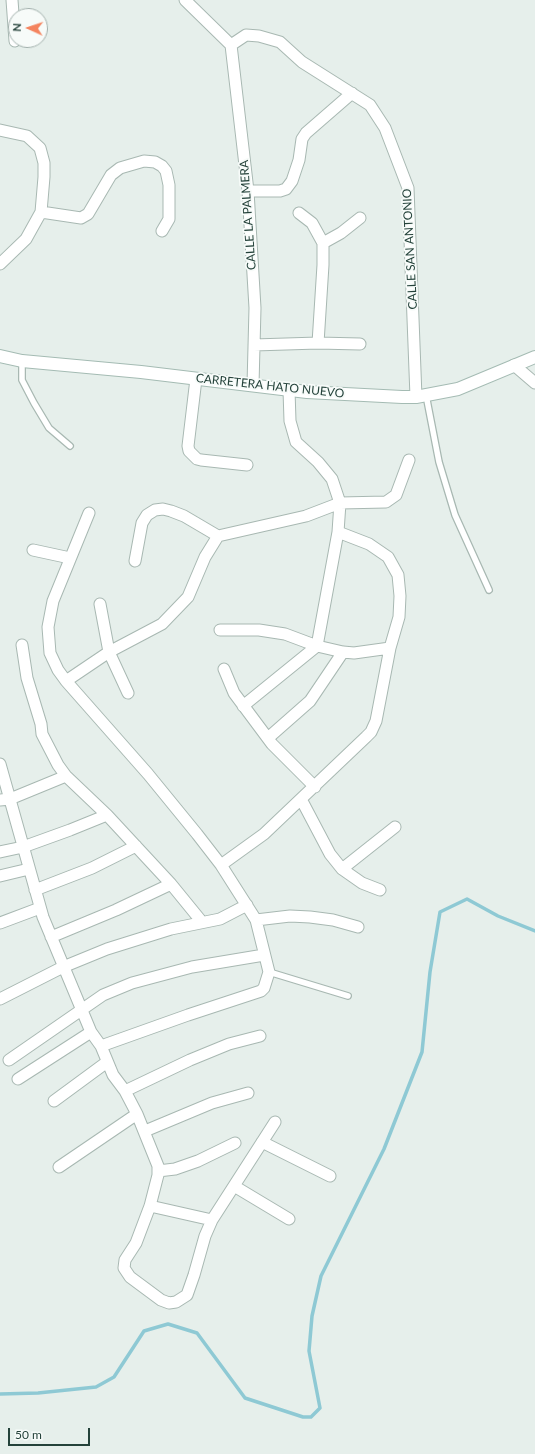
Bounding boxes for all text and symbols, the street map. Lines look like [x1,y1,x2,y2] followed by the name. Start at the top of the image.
[8,8,48,48] north arrow
[10,23,23,32] text: N
[237,159,259,271] street label: CALLE LA PALMERA
[400,188,420,310] street label: CALLE SAN ANTONIO
[195,371,345,401] street label: CARRETERA HATO NUEVO
[10,1420,92,1446] scale bar
[15,1427,42,1442] text: 50 m

